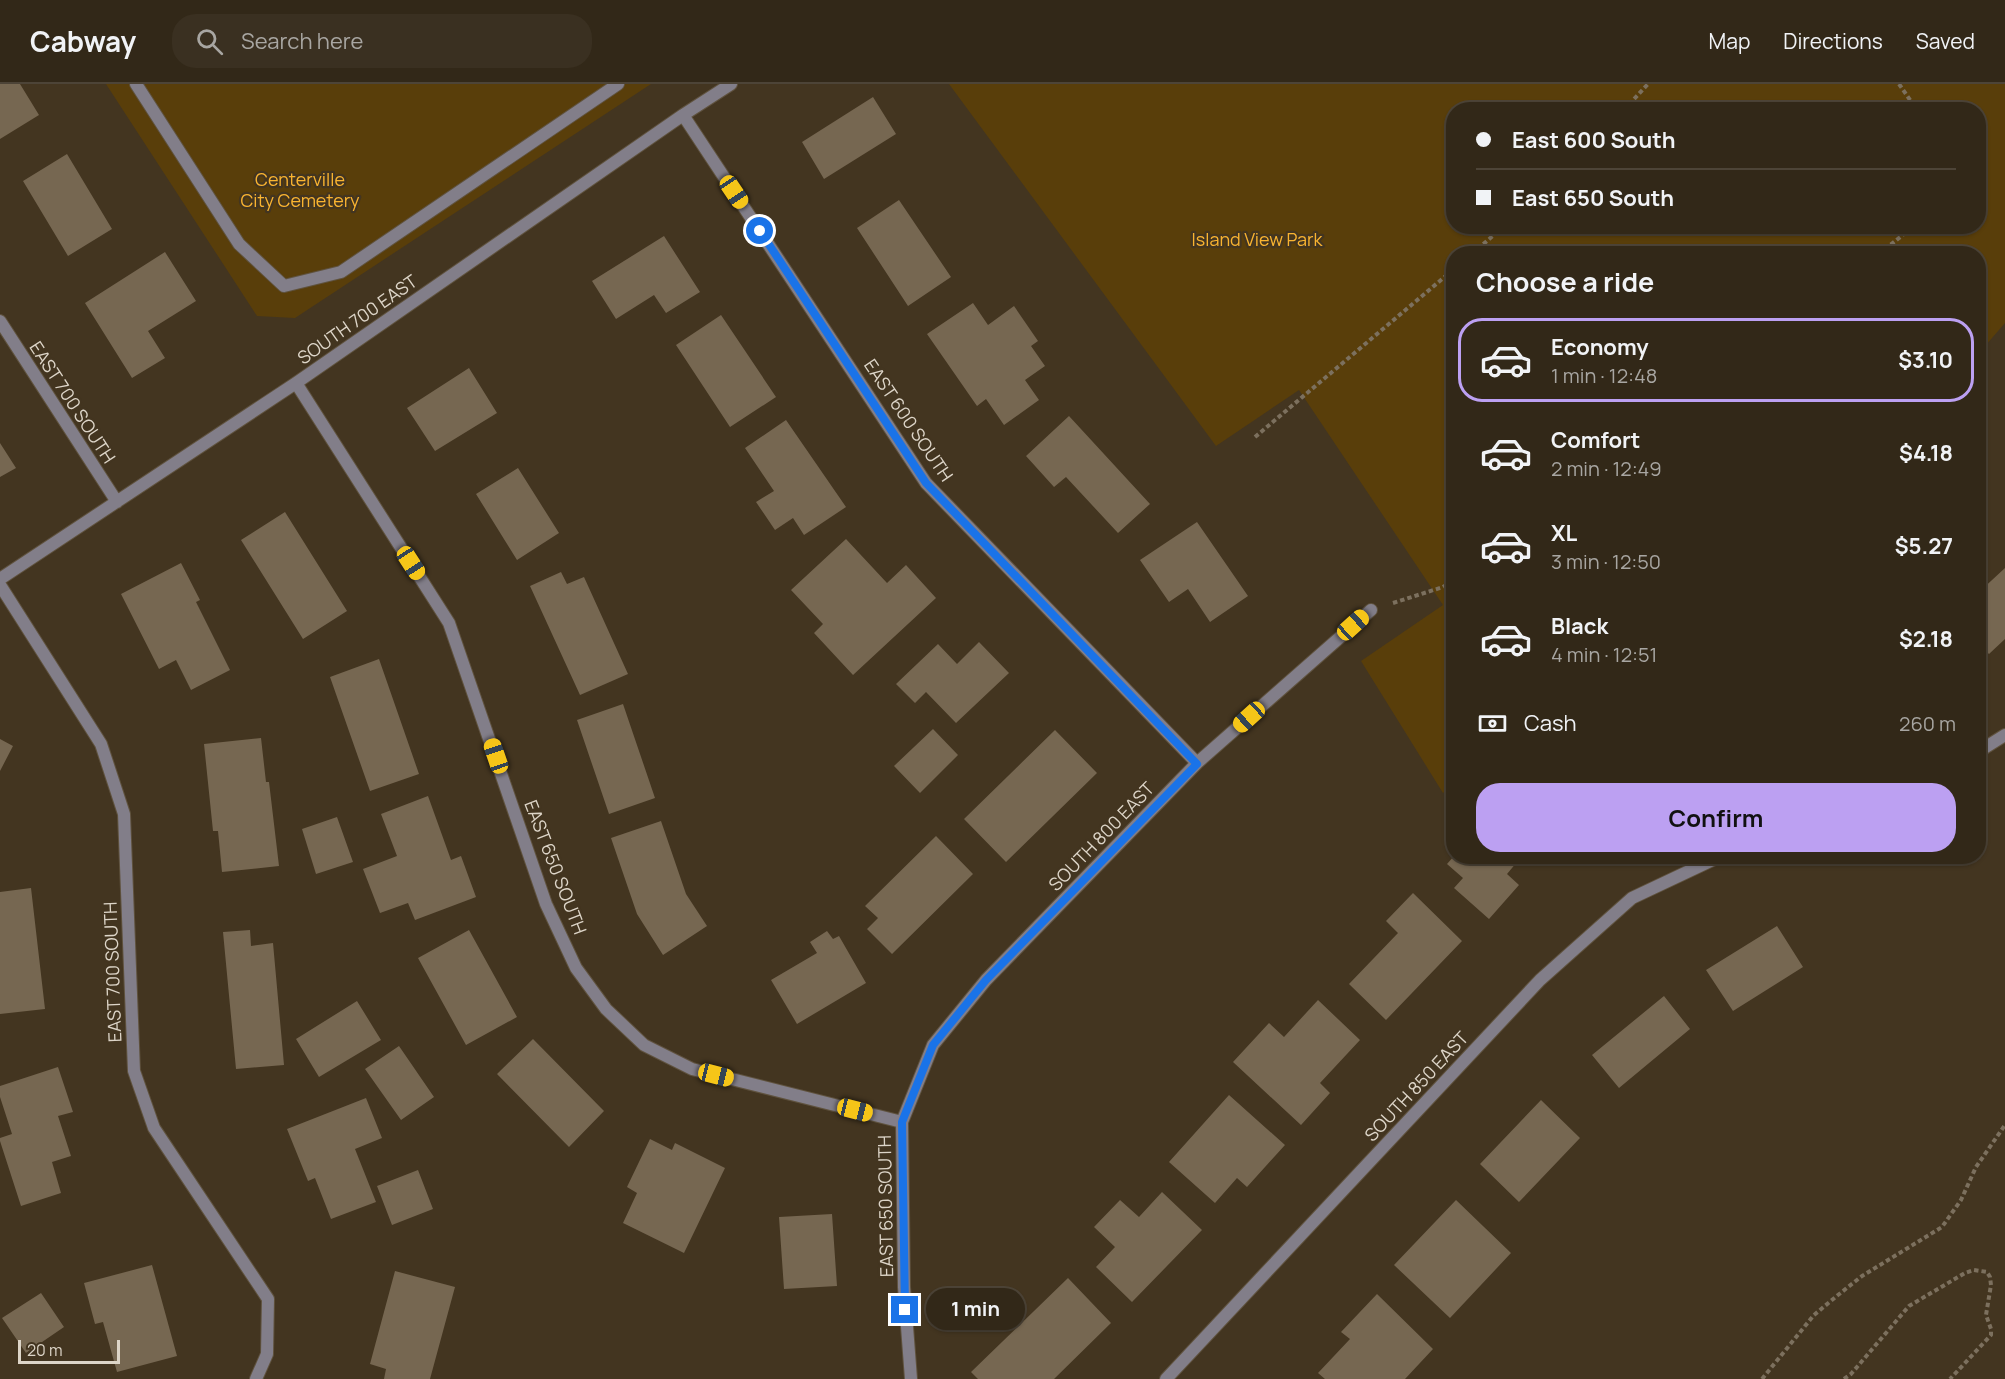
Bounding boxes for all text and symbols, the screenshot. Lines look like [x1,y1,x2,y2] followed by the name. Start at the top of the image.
[172,14,592,68] search box
[30,22,136,60] text: Cabway
[193,25,226,58] icon: search
[241,26,363,56] text: Search here
[1709,27,1750,55] text: Map
[1783,27,1883,55] text: Directions
[1916,27,1975,55] text: Saved
[1512,125,1676,155] text: East 600 South
[240,167,360,212] park label: Centerville City Cemetery
[716,172,752,212] car
[1512,183,1674,213] text: East 650 South
[746,217,773,244] route start
[1192,227,1324,251] park label: Island View Park
[1476,263,1654,300] text: Choose a ride
[292,269,422,369] street label: SOUTH 700 EAST
[1551,332,1649,362] text: Economy
[1479,333,1533,387] icon: car
[25,337,121,467] street label: EAST 700 SOUTH
[1898,345,1953,375] text: $3.10
[859,354,959,486] street label: EAST 600 SOUTH
[1551,362,1657,389] text: 1 min · 12:48
[1551,425,1640,455] text: Comfort
[1479,426,1533,480] icon: car
[1899,438,1953,468] text: $4.18
[1551,455,1662,482] text: 2 min · 12:49
[1551,518,1577,548] text: XL
[1479,519,1533,573] icon: car
[1895,531,1953,561] text: $5.27
[394,543,428,583] car
[1551,548,1661,575] text: 3 min · 12:50
[1334,606,1372,644] car
[1551,611,1608,641] text: Black
[1479,612,1533,666] icon: car
[1899,624,1953,654] text: $2.18
[1551,641,1657,668] text: 4 min · 12:51
[1230,698,1268,736] car
[1476,707,1509,740] icon: cash
[1524,708,1577,738] text: Cash
[1899,710,1956,737] text: 260 m
[482,736,510,776] car
[1043,776,1159,896] street label: SOUTH 800 EAST
[1476,783,1956,852] button: Confirm
[519,796,593,938] street label: EAST 650 SOUTH
[98,901,126,1043] street label: EAST 700 SOUTH
[1359,1026,1473,1146] street label: SOUTH 850 EAST
[696,1062,736,1088] car
[835,1097,875,1123] car
[872,1135,898,1277] street label: EAST 650 SOUTH
[926,1289,1025,1331] callout: 1 min
[951,1295,1000,1322] text: 1 min
[891,1296,918,1323] route end
[18,1337,120,1364] scale bar
[27,1339,63,1361] text: 20 m

